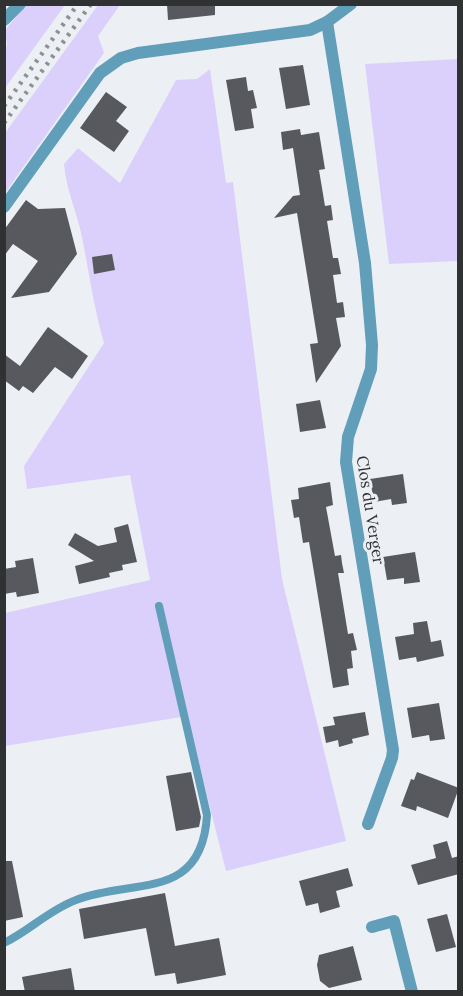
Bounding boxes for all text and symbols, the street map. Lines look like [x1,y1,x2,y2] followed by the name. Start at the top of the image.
[353,454,389,566] street label: Clos du Verger

